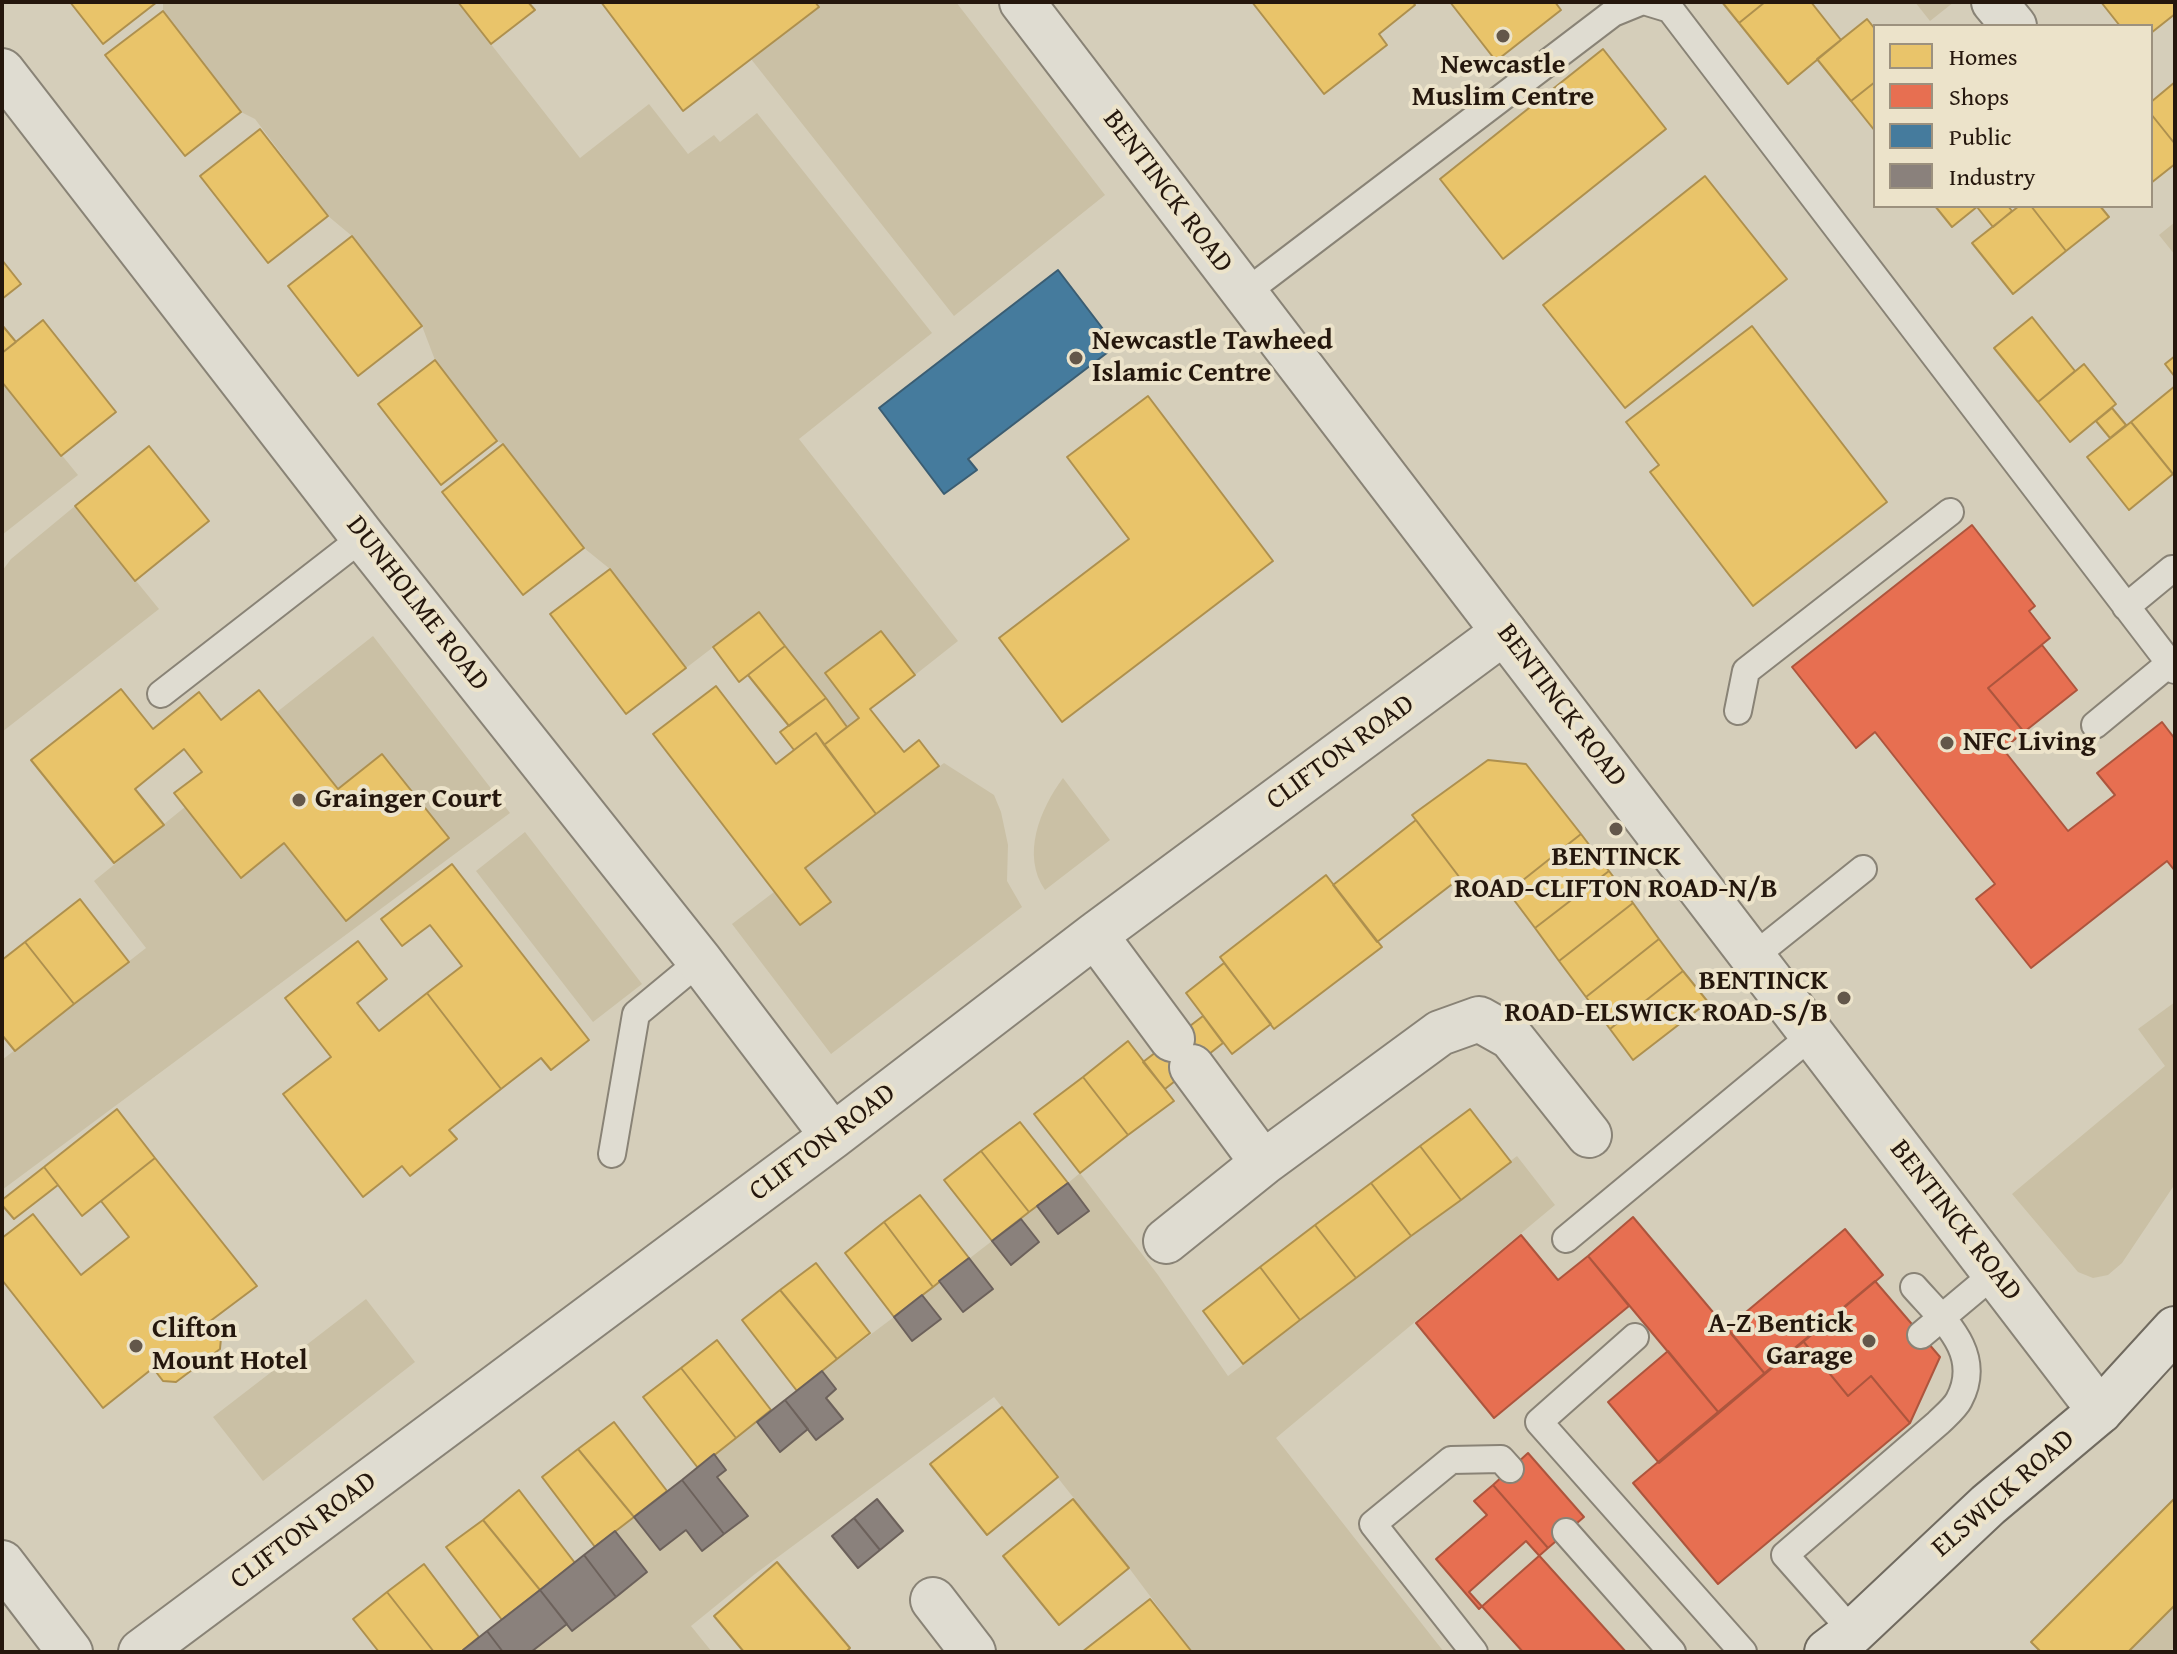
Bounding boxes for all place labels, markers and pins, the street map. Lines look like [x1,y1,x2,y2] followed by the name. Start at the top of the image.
[1494,27,1512,45] marker: Newcastle Muslim Centre
[1412,49,1594,115] place label: Newcastle Muslim Centre
[1092,325,1333,391] place label: Newcastle Tawheed Islamic Centre
[1067,349,1085,367] marker: Newcastle Tawheed Islamic Centre
[1963,726,2096,760] place label: NFC Living
[1938,734,1956,752] marker: NFC Living
[315,783,502,817] place label: Grainger Court
[290,791,308,809] marker: Grainger Court
[1607,820,1625,838] marker: BENTINCK ROAD-CLIFTON ROAD-N/B
[1454,841,1778,907] place label: BENTINCK ROAD-CLIFTON ROAD-N/B
[1505,965,1828,1031] place label: BENTINCK ROAD-ELSWICK ROAD-S/B
[1835,989,1853,1007] marker: BENTINCK ROAD-ELSWICK ROAD-S/B
[1708,1308,1853,1374] place label: A-Z Bentick Garage
[152,1313,308,1379] place label: Clifton Mount Hotel
[1860,1332,1878,1350] marker: A-Z Bentick Garage
[127,1337,145,1355] marker: Clifton Mount Hotel

